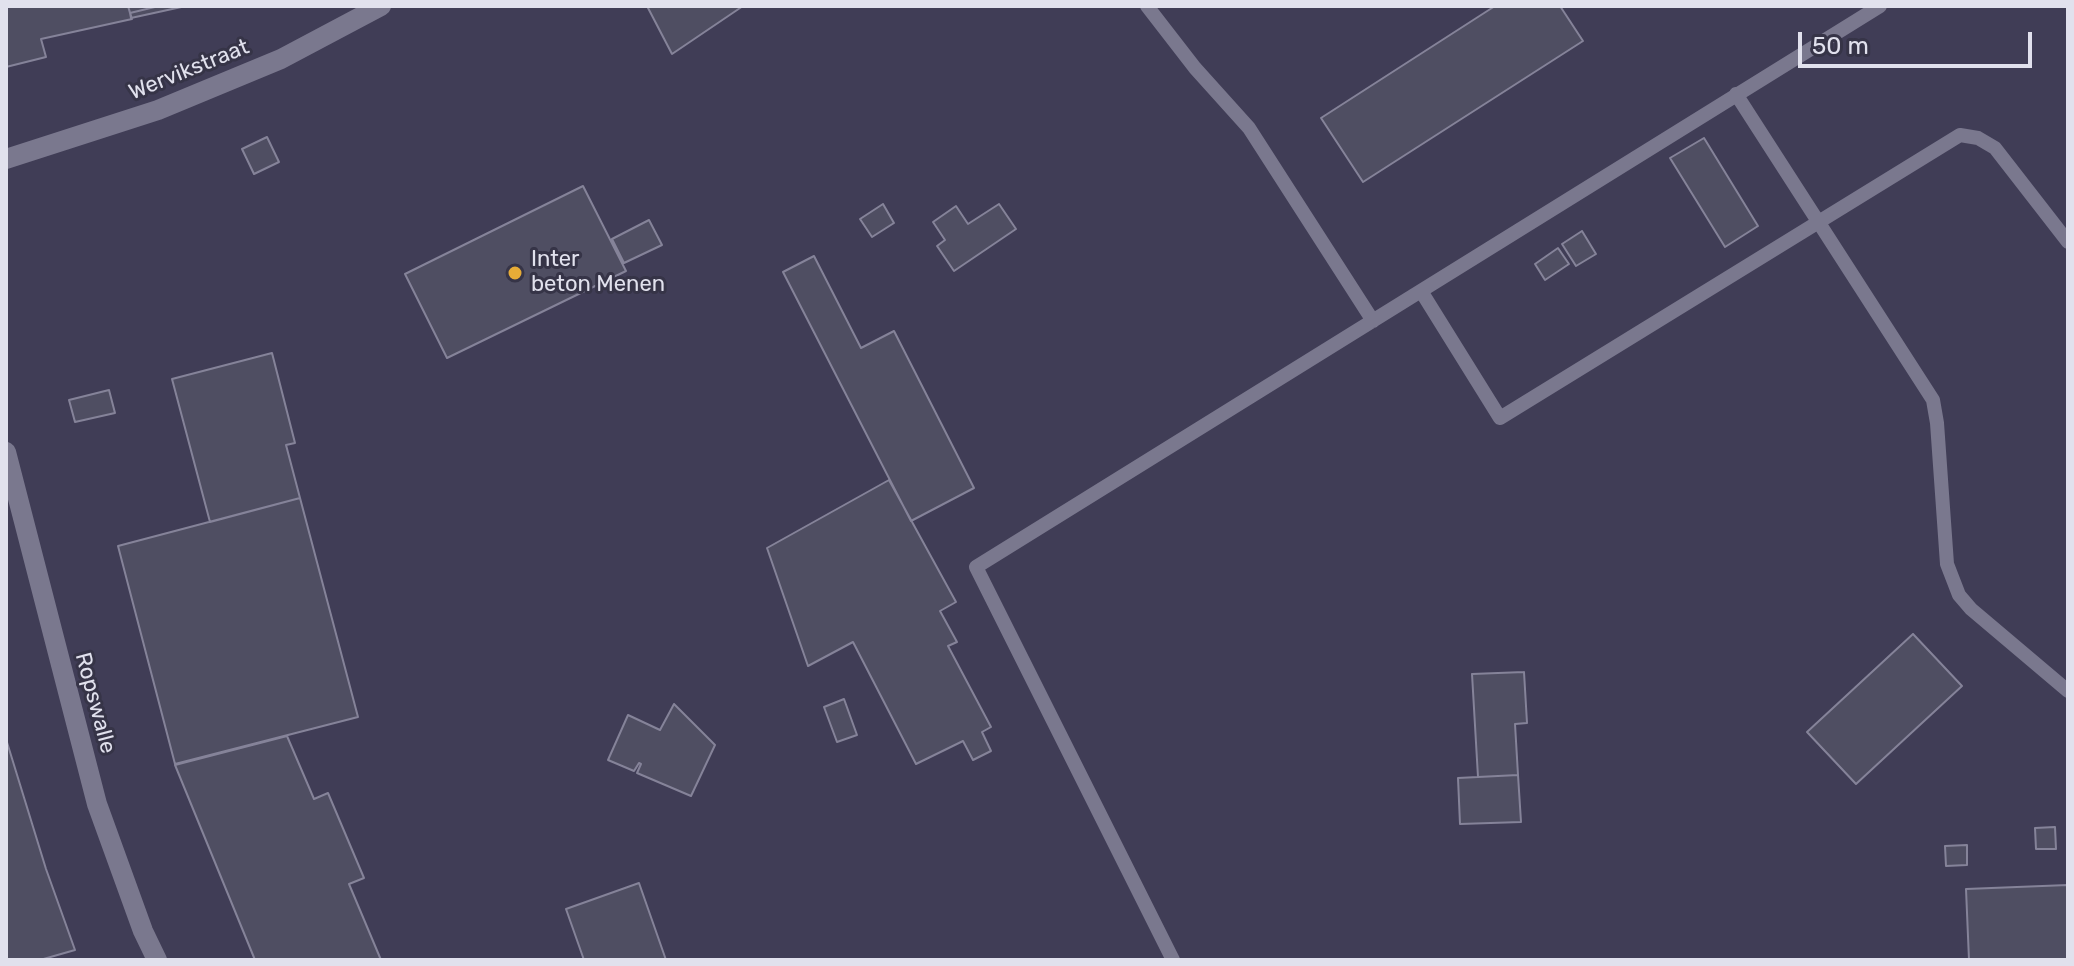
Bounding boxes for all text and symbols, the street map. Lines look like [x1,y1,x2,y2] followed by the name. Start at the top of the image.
[1802,16,2036,66] scale bar
[1812,32,1869,60] text: 50 m
[125,34,253,106] street label: Wervikstraat
[531,247,665,298] place label: Inter beton Menen
[506,264,524,282] marker: Inter beton Menen
[69,650,121,756] street label: Ropswalle

